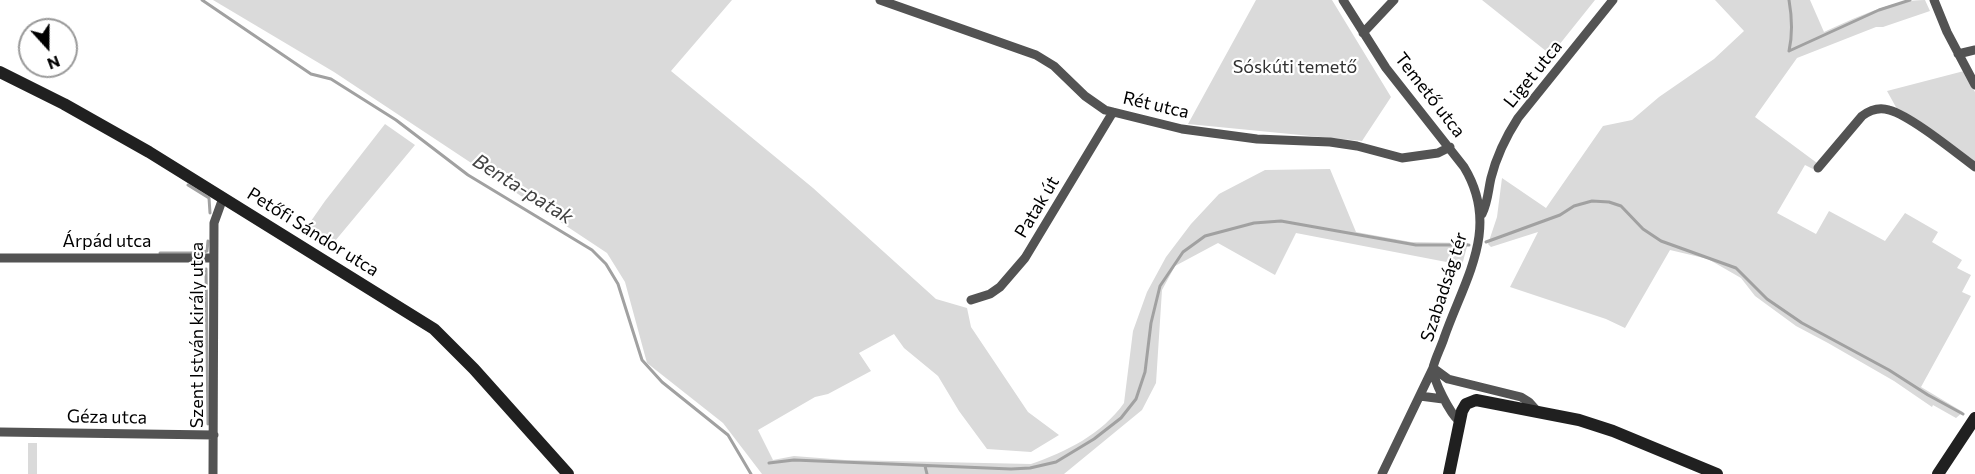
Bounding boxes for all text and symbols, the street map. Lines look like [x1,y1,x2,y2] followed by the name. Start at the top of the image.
[18,18,78,78] north arrow
[1499,36,1567,112] street label: Liget utca
[1390,48,1470,142] street label: Temető utca
[45,52,63,74] text: N
[1233,56,1357,78] park label: Sóskúti temető
[1121,87,1191,123] street label: Rét utca
[468,149,578,229] water label: Benta-patak
[1010,172,1064,242] street label: Patak út
[243,183,383,281] street label: Petőfi Sándor utca
[1416,229,1472,345] street label: Szabadság tér
[62,230,152,252] street label: Árpád utca
[186,242,208,428] street label: Szent István király utca
[67,406,147,428] street label: Géza utca

